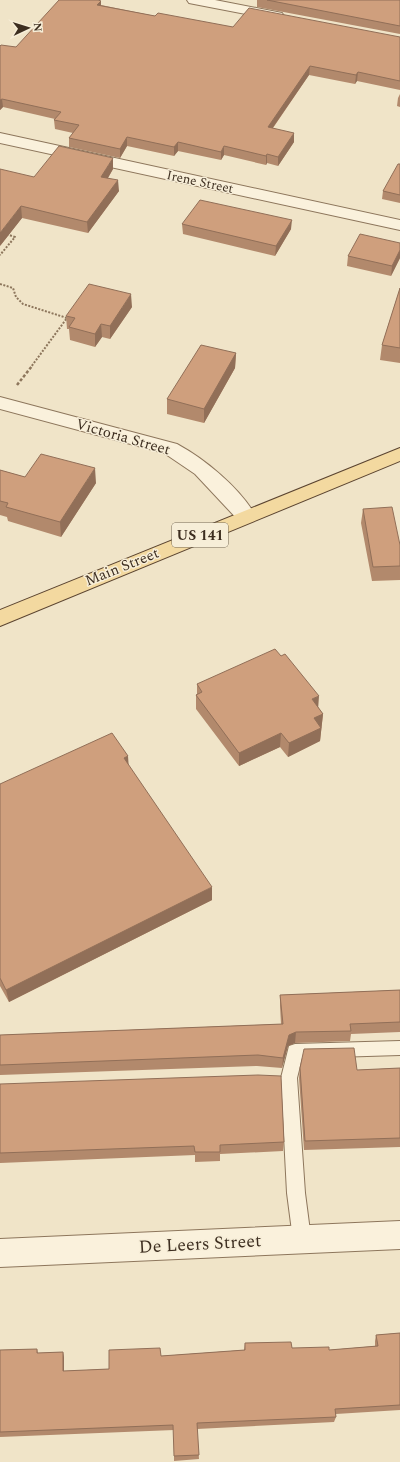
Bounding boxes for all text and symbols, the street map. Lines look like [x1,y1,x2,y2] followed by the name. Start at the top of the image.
[8,8,48,48] north arrow
[29,22,46,32] text: N
[165,165,236,199] street label: Irene Street
[73,413,173,461] street label: Victoria Street
[172,523,228,547] road number: US 141
[81,542,163,592] street label: Main Street
[138,1227,262,1261] street label: De Leers Street

